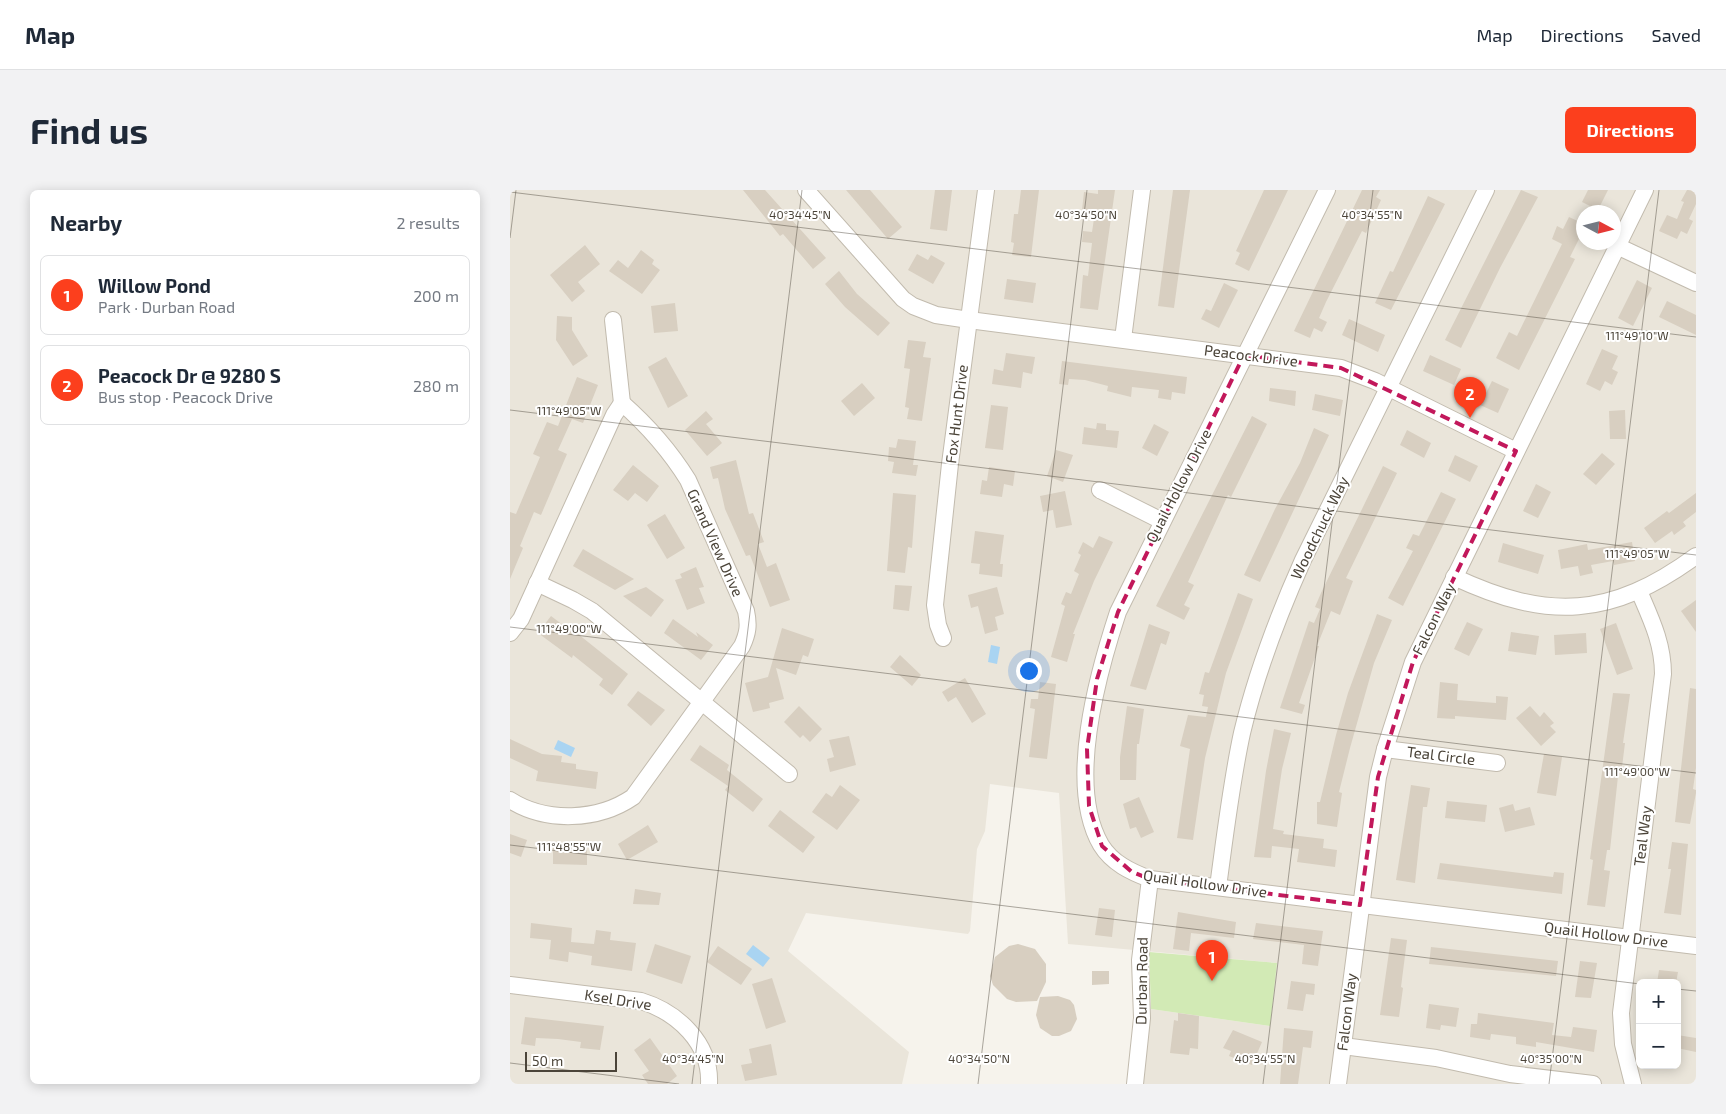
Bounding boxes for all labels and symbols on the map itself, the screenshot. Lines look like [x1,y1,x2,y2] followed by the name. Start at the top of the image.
[1576,205,1621,250] north arrow
[769,207,831,221] text: 40°34'45"N
[1055,207,1117,221] text: 40°34'50"N
[1341,207,1403,221] text: 40°34'55"N
[1605,328,1669,342] text: 111°49'10"W
[1203,340,1299,370] street label: Peacock Drive
[941,363,971,464] street label: Fox Hunt Drive
[1454,377,1486,418] pin: 2
[537,403,601,417] text: 111°49'05"W
[1142,426,1215,546] street label: Quail Hollow Drive
[1286,473,1352,582] street label: Woodchuck Way
[684,486,748,599] street label: Grand View Drive
[1605,546,1669,560] text: 111°49'05"W
[1408,579,1458,658] street label: Falcon Way
[536,621,602,635] text: 111°49'00"W
[1016,658,1042,684] your location
[1406,742,1476,768] street label: Teal Circle
[1604,764,1670,778] text: 111°49'00"W
[1629,805,1655,867] street label: Teal Way
[537,839,601,853] text: 111°48'55"W
[1142,865,1268,902] street label: Quail Hollow Drive
[1543,917,1669,952] street label: Quail Hollow Drive
[1131,937,1151,1025] street label: Durban Road
[1196,940,1228,981] pin: 1
[1332,972,1360,1052] street label: Falcon Way
[583,985,653,1013] street label: Ksel Drive
[525,1049,618,1072] scale bar
[662,1051,724,1065] text: 40°34'45"N
[948,1051,1010,1065] text: 40°34'50"N
[1234,1051,1296,1065] text: 40°34'55"N
[1520,1051,1582,1065] text: 40°35'00"N

